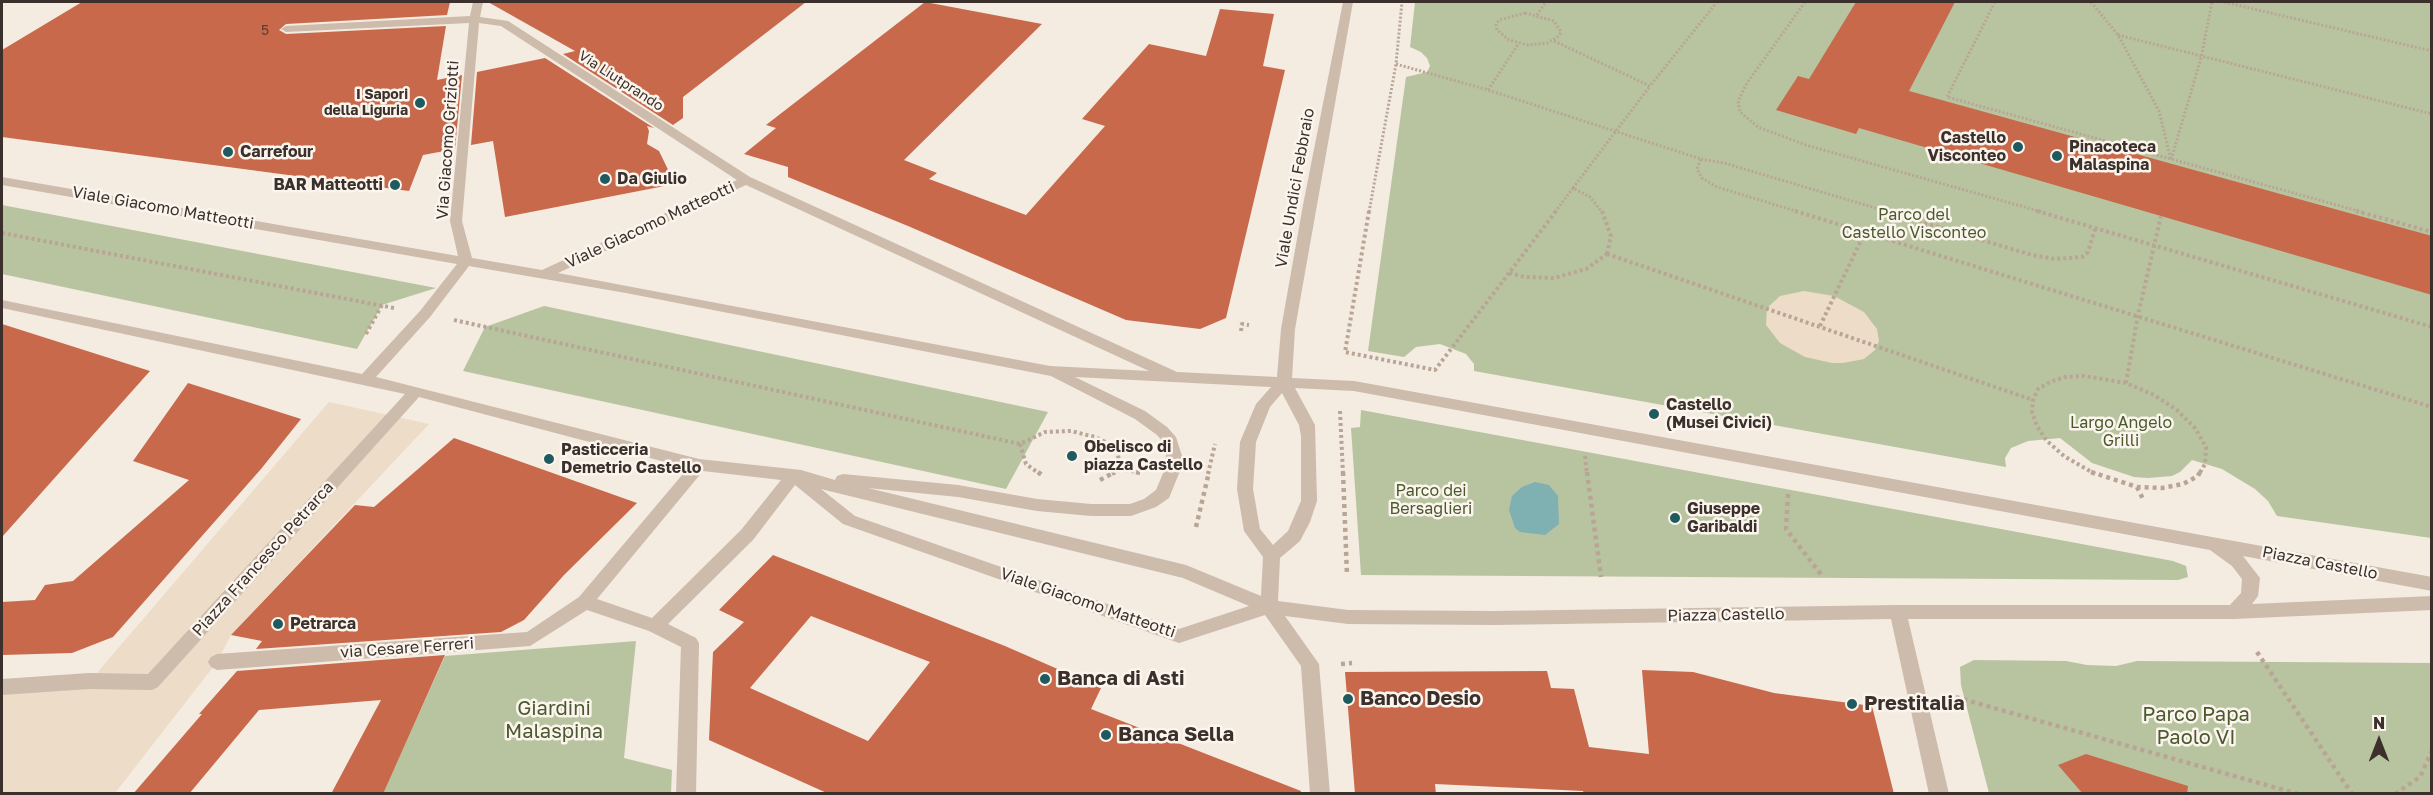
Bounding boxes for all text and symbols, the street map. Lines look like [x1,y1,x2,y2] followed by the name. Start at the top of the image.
[261,23,269,39] house number: 5
[575,47,667,115] street label: Via Liutprando
[433,60,463,220] street label: Via Giacomo Griziotti
[324,87,408,120] place label: I Sapori della Liguria
[413,96,427,110] marker: I Sapori della Liguria
[1271,106,1319,270] street label: Viale Undici Febbraio
[1927,128,2006,166] place label: Castello Visconteo
[2069,137,2156,175] place label: Pinacoteca Malaspina
[2011,140,2025,154] marker: Castello Visconteo
[240,142,313,162] place label: Carrefour
[221,145,235,159] marker: Carrefour
[2050,149,2064,163] marker: Pinacoteca Malaspina
[617,169,687,189] place label: Da Giulio
[598,172,612,186] marker: Da Giulio
[273,175,383,195] place label: BAR Matteotti
[563,177,737,273] street label: Viale Giacomo Matteotti
[388,178,402,192] marker: BAR Matteotti
[71,183,255,233] street label: Viale Giacomo Matteotti
[1842,205,1986,243] park label: Parco del Castello Visconteo
[1666,395,1772,433] place label: Castello (Musei Civici)
[1647,407,1661,421] marker: Castello (Musei Civici)
[2070,413,2172,451] park label: Largo Angelo Grilli
[1084,437,1203,475] place label: Obelisco di piazza Castello
[561,440,701,478] place label: Pasticceria Demetrio Castello
[1065,449,1079,463] marker: Obelisco di piazza Castello
[542,452,556,466] marker: Pasticceria Demetrio Castello
[188,478,338,640] street label: Piazza Francesco Petrarca
[1390,481,1472,519] park label: Parco dei Bersaglieri
[1687,499,1760,537] place label: Giuseppe Garibaldi
[1668,511,1682,525] marker: Giuseppe Garibaldi
[2261,542,2379,584] street label: Piazza Castello
[998,564,1178,642] street label: Viale Giacomo Matteotti
[1667,604,1785,626] street label: Piazza Castello
[290,614,356,634] place label: Petrarca
[271,617,285,631] marker: Petrarca
[339,634,475,662] street label: via Cesare Ferreri
[1057,667,1184,691] place label: Banca di Asti
[1038,672,1052,686] marker: Banca di Asti
[1360,687,1481,711] place label: Banco Desio
[1341,692,1355,706] marker: Banco Desio
[1864,692,1965,716] place label: Prestitalia
[505,697,603,744] park label: Giardini Malaspina
[1845,697,1859,711] marker: Prestitalia
[2142,703,2250,750] park label: Parco Papa Paolo VI
[2349,711,2409,771] north arrow
[2373,713,2385,733] text: N
[1118,723,1234,747] place label: Banca Sella
[1099,728,1113,742] marker: Banca Sella

